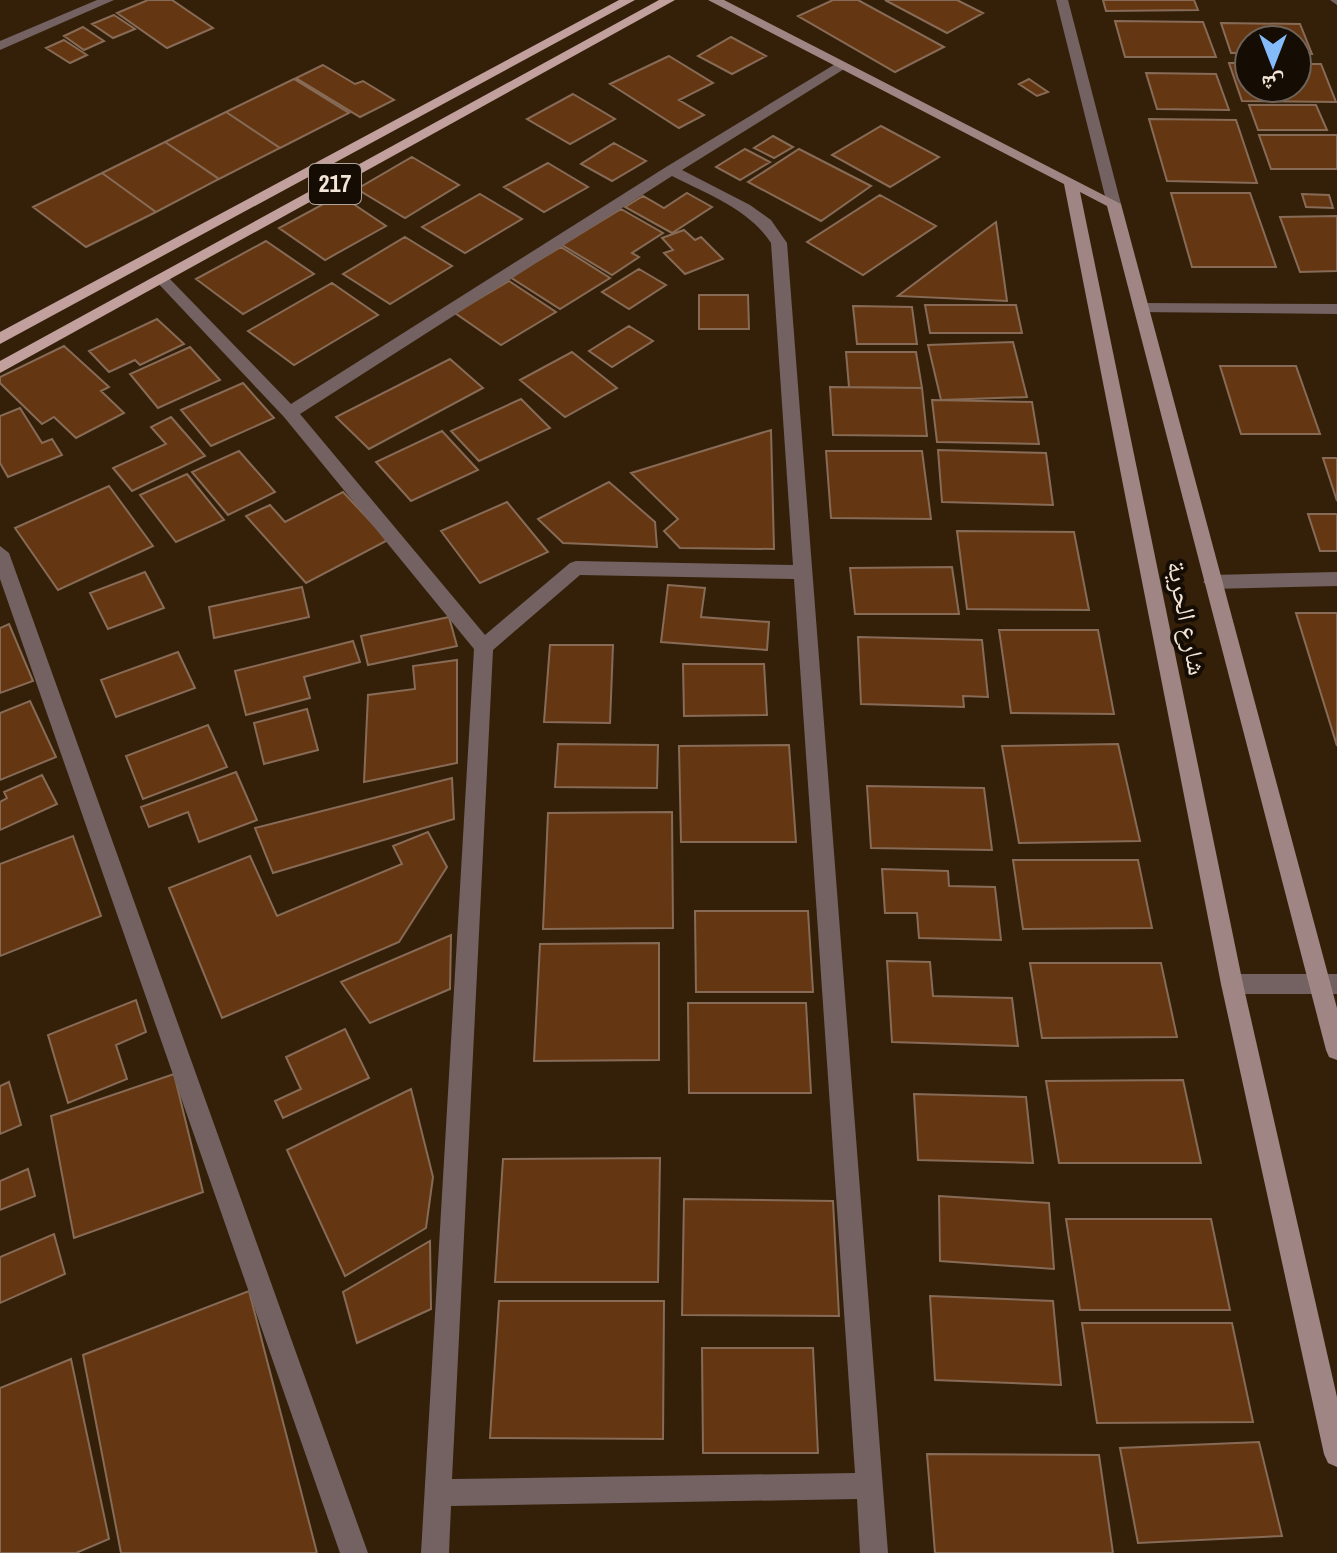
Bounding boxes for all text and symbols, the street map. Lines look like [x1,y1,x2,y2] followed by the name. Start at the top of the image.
[1233,24,1313,104] north arrow
[1261,69,1285,99] text: ش
[309,164,361,204] road number: 217
[1159,558,1216,678] street label: شارع الحرية

